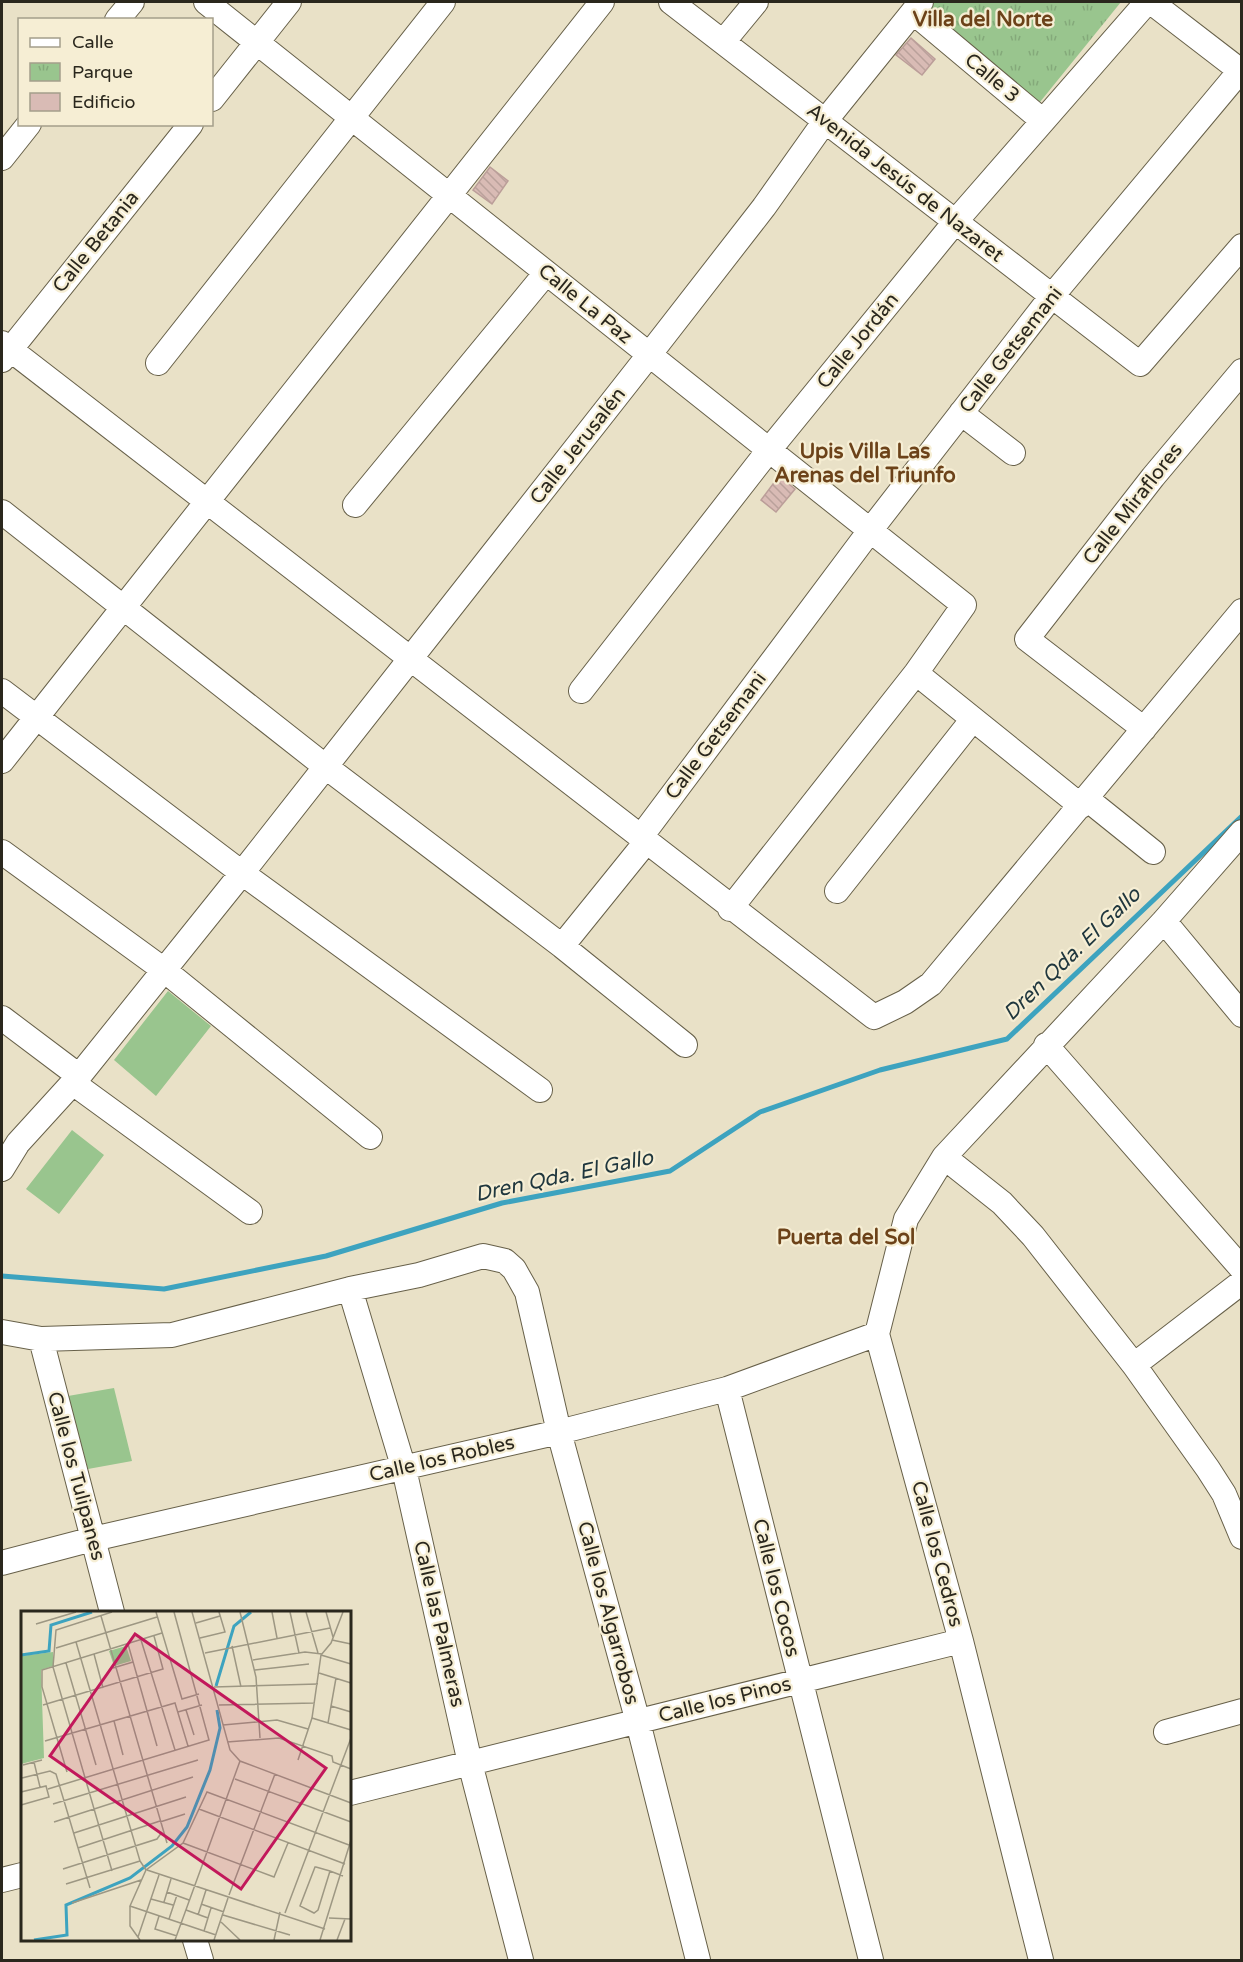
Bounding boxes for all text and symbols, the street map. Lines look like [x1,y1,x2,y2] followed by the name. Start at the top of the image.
[913,7,1053,32] district label: Villa del Norte
[18,18,213,126] legend
[72,31,114,53] text: Calle
[960,48,1024,108] street label: Calle 3
[72,61,133,83] text: Parque
[72,91,136,113] text: Edificio
[802,99,1009,268] street label: Avenida Jesús de Nazaret
[48,186,144,298] street label: Calle Betania
[533,259,637,349] street label: Calle La Paz
[954,282,1068,418] street label: Calle Getsemani
[812,288,904,394] street label: Calle Jordán
[525,383,631,509] street label: Calle Jerusalén
[1078,438,1188,570] street label: Calle Miraflores
[774,439,956,488] district label: Upis Villa Las Arenas del Triunfo
[660,668,772,804] street label: Calle Getsemani
[998,881,1147,1026] water label: Dren Qda. El Gallo
[473,1145,656,1207] water label: Dren Qda. El Gallo
[777,1225,915,1250] district label: Puerta del Sol
[42,1389,110,1563] street label: Calle los Tulipanes
[367,1431,517,1487] street label: Calle los Robles
[906,1478,968,1630] street label: Calle los Cedros
[747,1516,805,1660] street label: Calle los Cocos
[572,1519,644,1707] street label: Calle los Algarrobos
[408,1538,470,1710] street label: Calle las Palmeras
[21,1611,351,1941] inset map
[656,1672,794,1728] street label: Calle los Pinos

